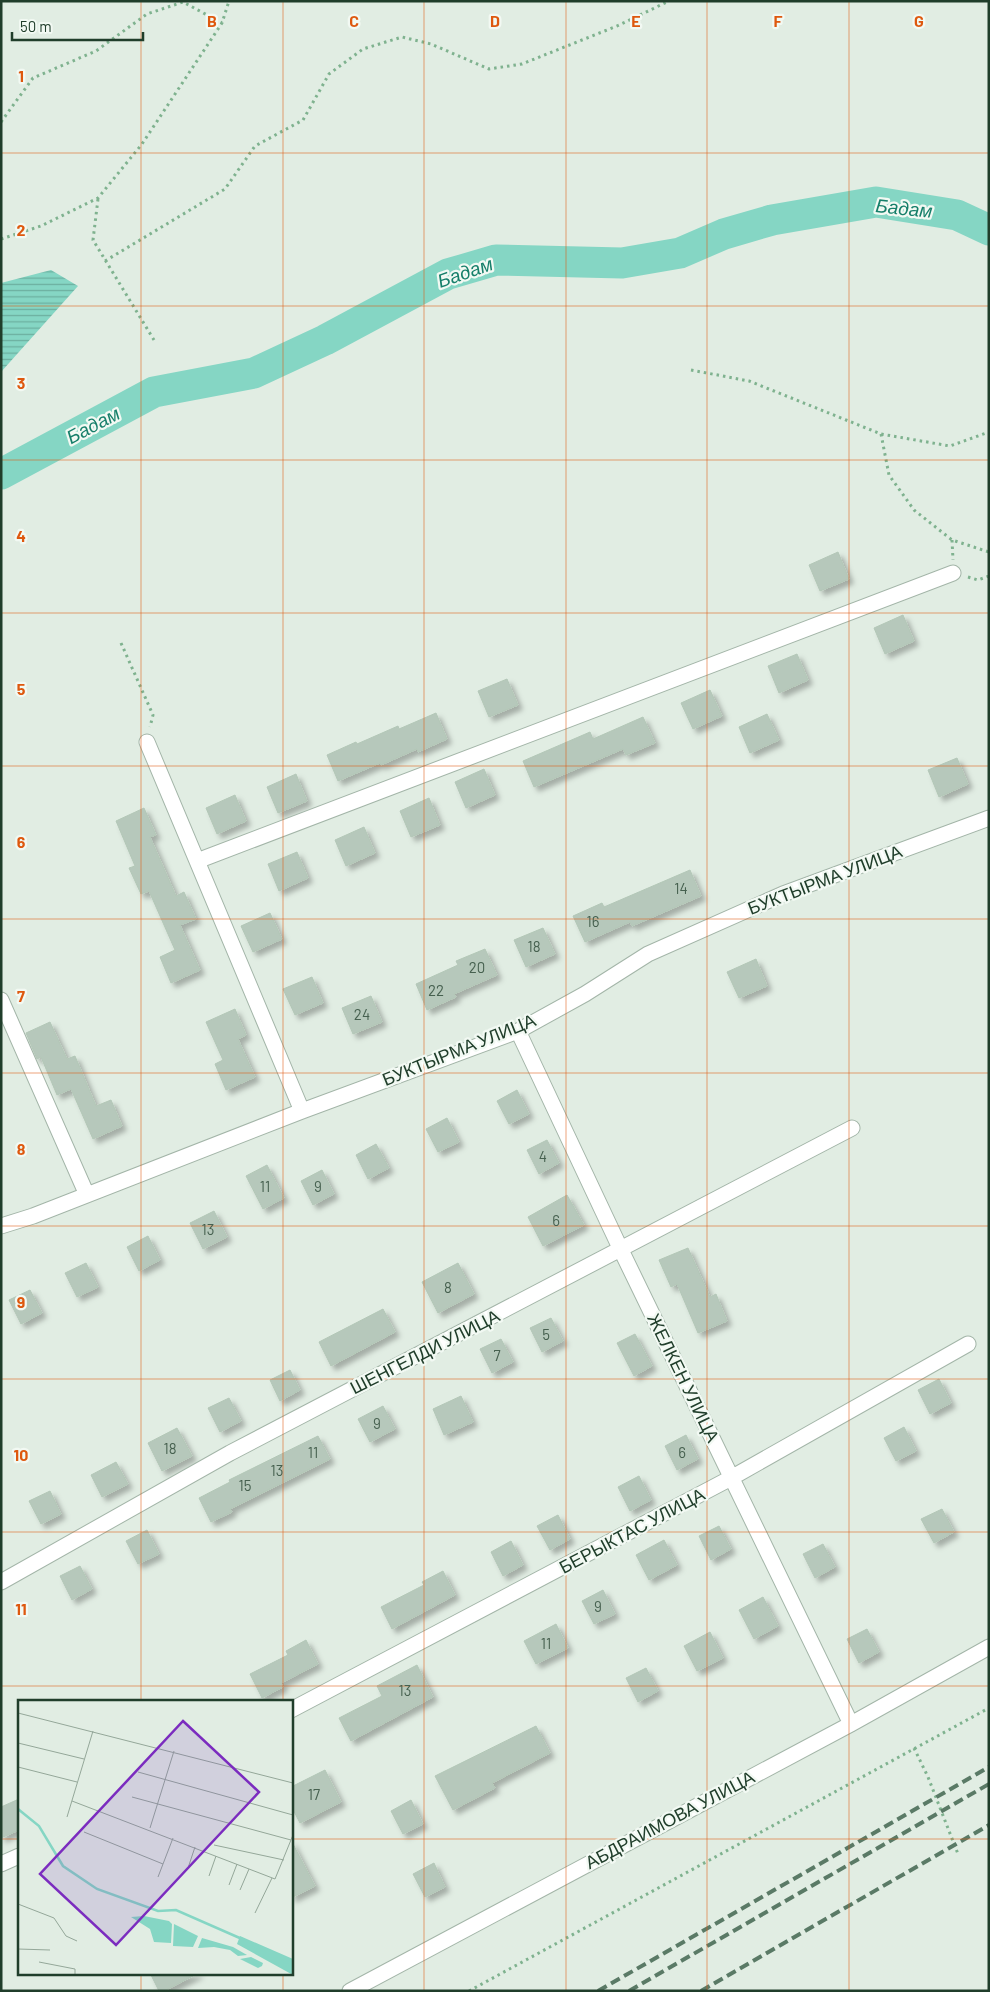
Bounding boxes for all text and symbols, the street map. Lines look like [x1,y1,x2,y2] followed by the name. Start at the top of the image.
[12,10,144,42] scale bar
[207,11,217,30] text: B
[349,11,359,30] text: C
[490,11,500,30] text: D
[631,11,641,30] text: E
[774,11,783,30] text: F
[914,11,924,30] text: G
[20,17,52,35] text: 50 m
[18,66,24,85] text: 1
[874,193,934,222] water label: Бадам
[17,220,26,239] text: 2
[434,251,496,292] water label: Бадам
[17,373,25,392] text: 3
[62,401,123,448] water label: Бадам
[16,526,26,545] text: 4
[17,679,26,698] text: 5
[17,832,26,851] text: 6
[744,839,905,919] street label: БУКТЫРМА УЛИЦА
[674,879,688,897] house number: 14
[587,912,599,930] house number: 16
[527,937,541,955] house number: 18
[469,958,485,976] house number: 20
[428,981,444,999] house number: 22
[17,986,25,1005] text: 7
[354,1005,370,1023] house number: 24
[379,1008,539,1090] street label: БУКТЫРМА УЛИЦА
[17,1139,26,1158] text: 8
[539,1147,547,1165] house number: 4
[260,1177,270,1195] house number: 11
[314,1177,322,1195] house number: 9
[552,1211,560,1229] house number: 6
[202,1220,214,1238] house number: 13
[444,1278,452,1296] house number: 8
[17,1292,25,1311] text: 9
[346,1304,503,1398] street label: ШЕНГЕЛДИ УЛИЦА
[643,1310,725,1445] street label: ЖЕЛКЕН УЛИЦА
[542,1325,550,1343] house number: 5
[493,1346,501,1364] house number: 7
[373,1414,381,1432] house number: 9
[163,1439,177,1457] house number: 18
[308,1443,318,1461] house number: 11
[678,1443,686,1461] house number: 6
[14,1445,28,1464] text: 10
[271,1461,283,1479] house number: 13
[239,1476,251,1494] house number: 15
[555,1482,708,1578] street label: БЕРЫКТАС УЛИЦА
[594,1597,602,1615] house number: 9
[15,1599,27,1618] text: 11
[541,1634,551,1652] house number: 11
[399,1681,411,1699] house number: 13
[18,1700,292,1974] inset map
[581,1765,758,1873] street label: АБДРАИМОВА УЛИЦА
[308,1785,320,1803] house number: 17

